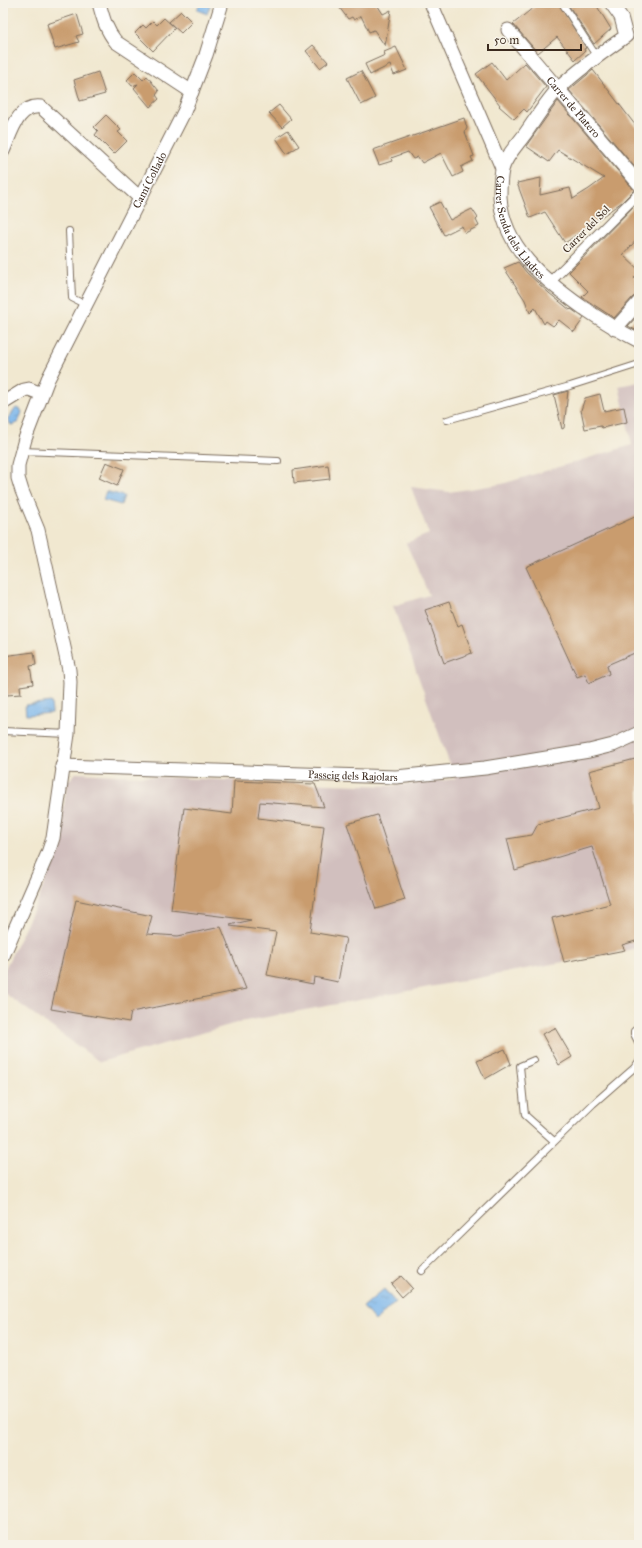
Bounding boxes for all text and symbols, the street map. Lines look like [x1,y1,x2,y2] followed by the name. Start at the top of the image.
[488,26,581,52] scale bar
[494,33,519,47] text: 50 m
[543,74,603,141] street label: Carrer de Platero
[130,149,170,211] street label: Camí Collado
[493,175,548,282] street label: Carrer Senda dels Lladres
[560,203,613,256] street label: Carrer del Sol
[308,768,398,784] street label: Passeig dels Rajolars

